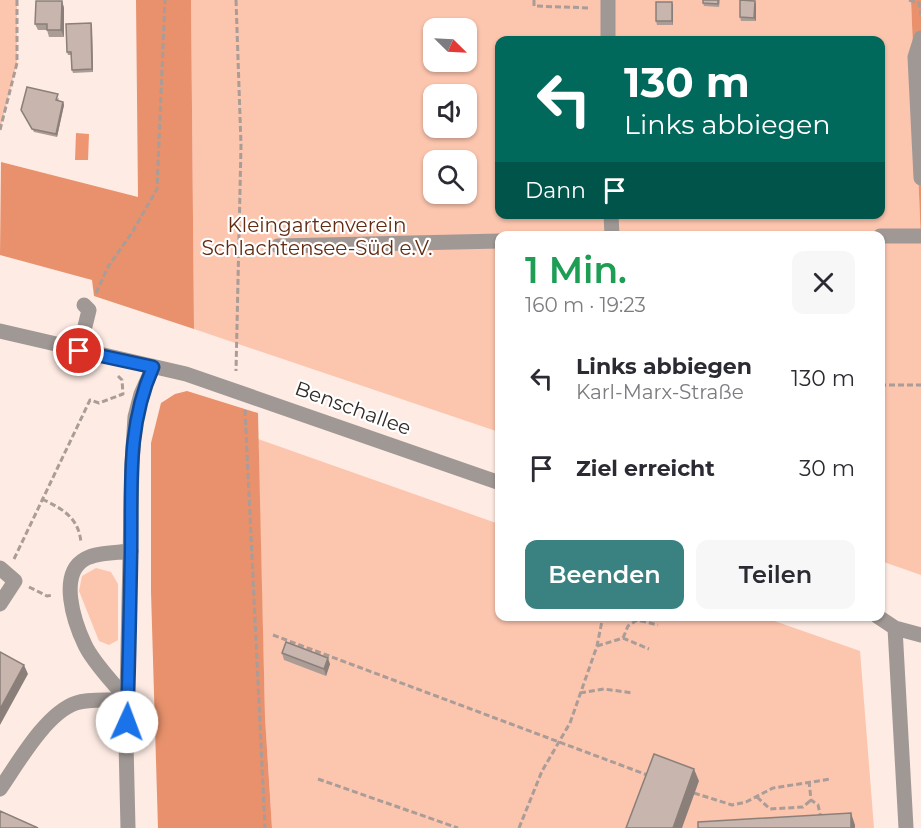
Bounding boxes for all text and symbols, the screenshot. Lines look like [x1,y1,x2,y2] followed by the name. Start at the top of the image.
[423,18,477,72] north arrow
[423,18,477,204] map controls
[624,56,750,108] text: 130 m
[525,60,603,138] icon: left
[423,84,477,138] button: sound
[624,108,831,141] text: Links abbiegen
[423,150,477,204] button: search
[598,174,631,207] icon: arrive
[525,177,586,204] text: Dann
[201,213,433,260] park label: Kleingartenverein Schlachtensee-Süd e.V.
[525,248,627,292] text: 1 Min.
[792,251,855,314] button: close
[525,293,646,317] text: 160 m · 19:23
[53,325,104,376] pin
[62,334,95,367] icon: arrive
[576,353,752,380] text: Links abbiegen
[525,362,558,395] icon: left
[791,365,855,392] text: 130 m
[292,376,414,440] street label: Benschallee
[576,380,744,404] text: Karl-Marx-Straße
[525,452,558,485] icon: arrive
[576,455,715,482] text: Ziel erreicht
[799,455,855,482] text: 30 m
[525,540,684,609] button: Beenden
[696,540,855,609] button: Teilen
[95,690,159,754] position arrow

